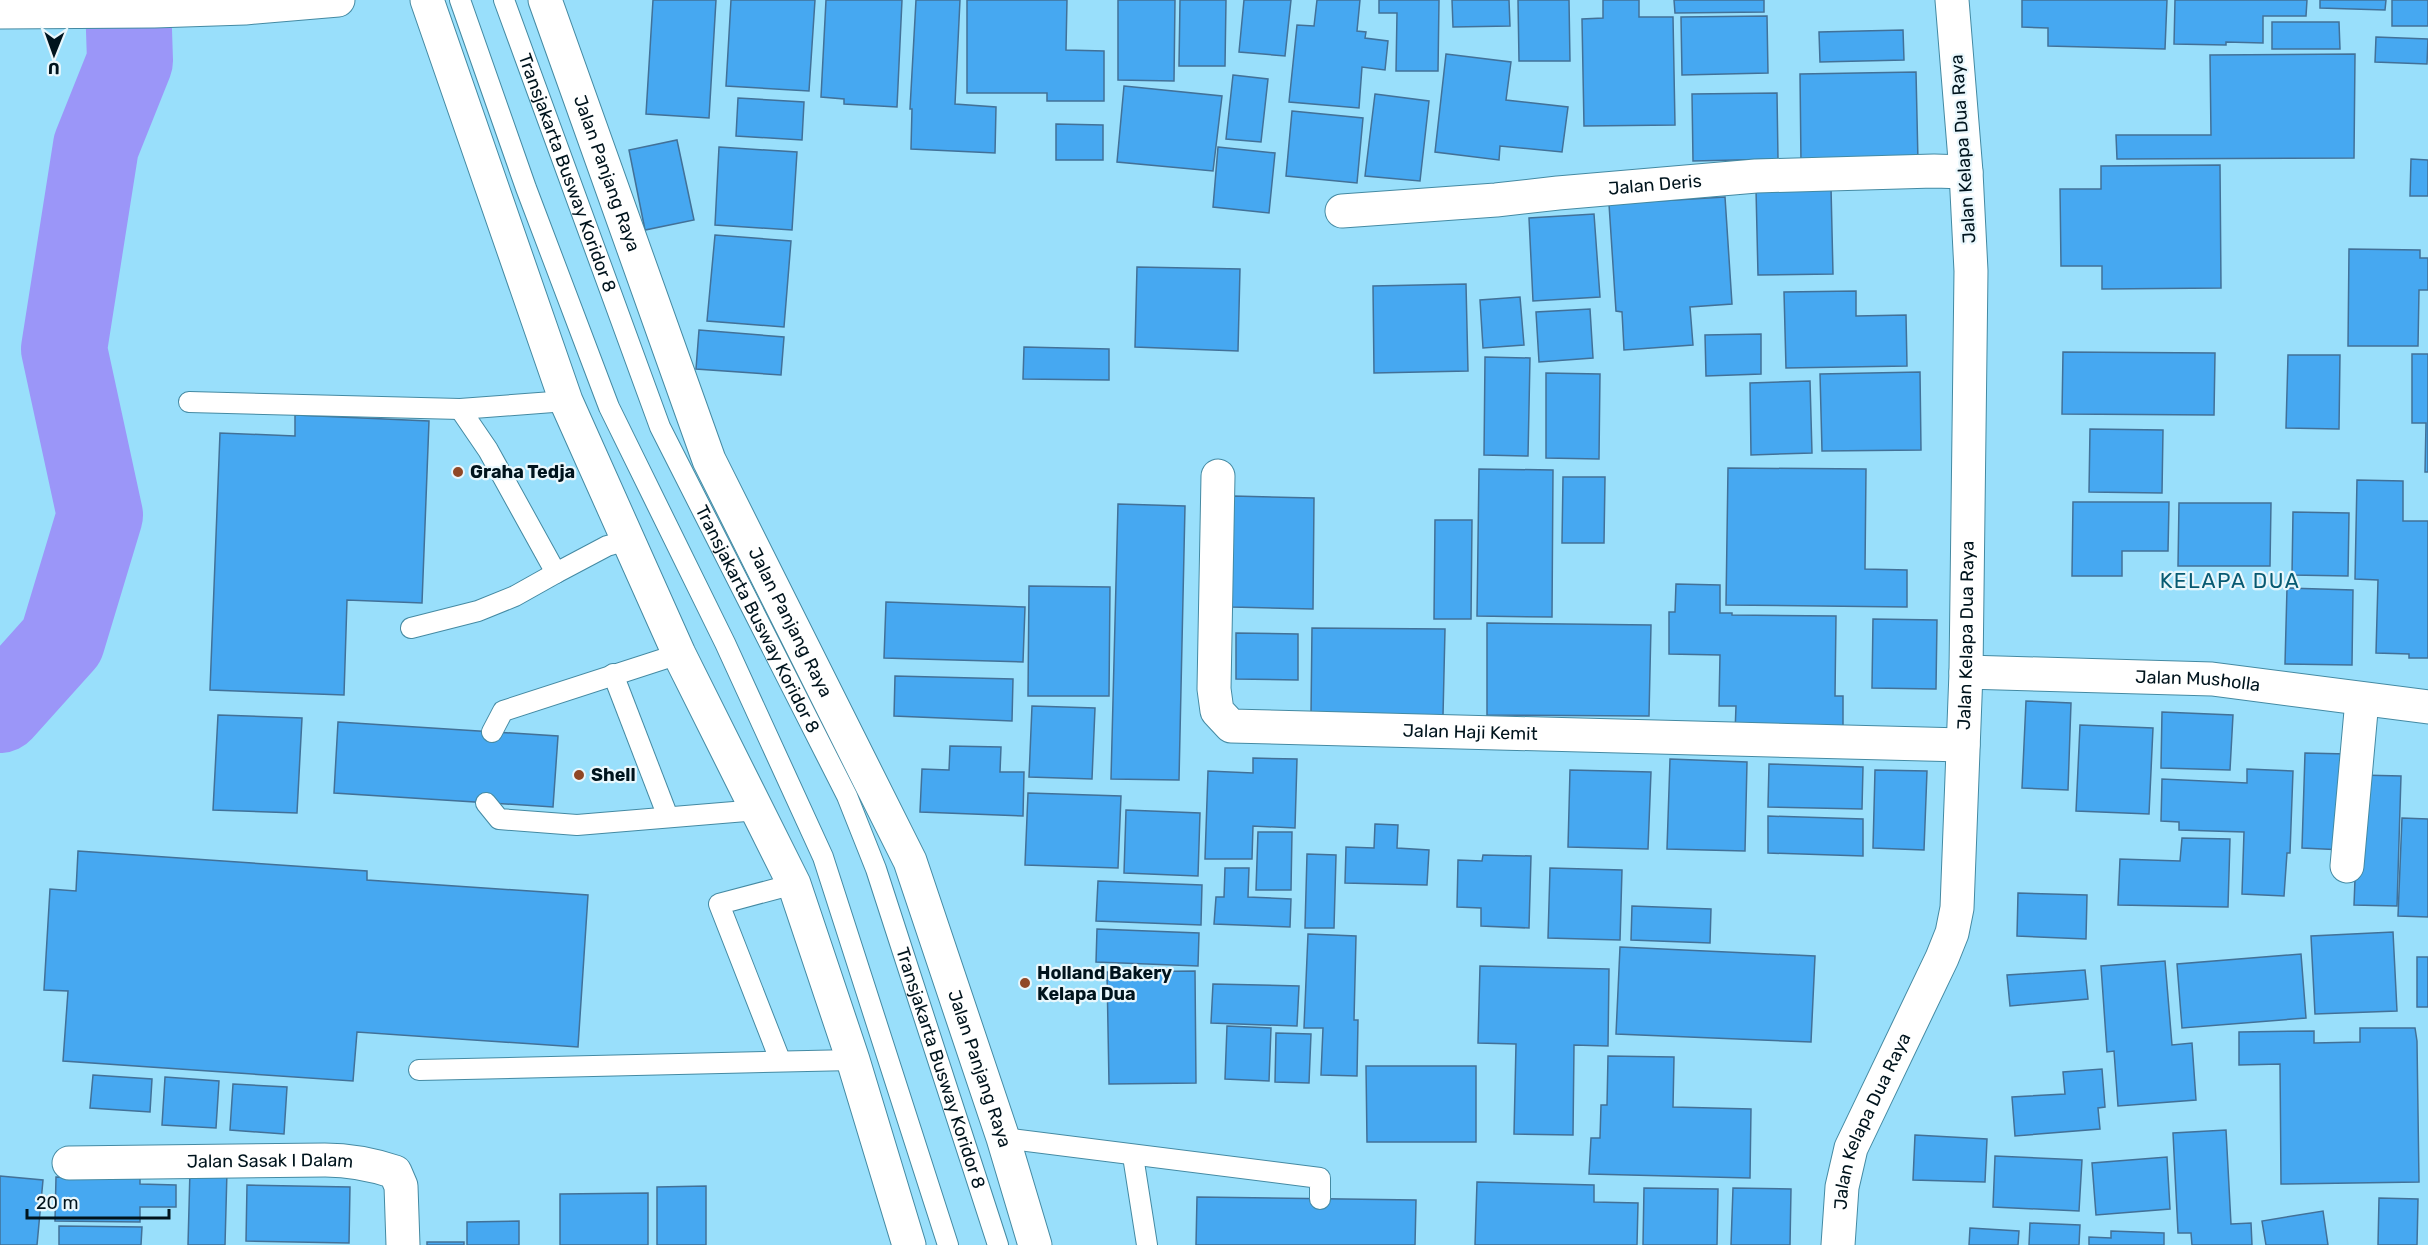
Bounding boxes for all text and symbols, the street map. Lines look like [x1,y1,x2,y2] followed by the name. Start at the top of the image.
[24,24,84,84] north arrow
[514,51,621,295] street label: Transjakarta Busway Koridor 8
[1945,54,1981,244] street label: Jalan Kelapa Dua Raya
[48,59,60,78] text: U
[569,92,645,255] street label: Jalan Panjang Raya
[1607,170,1703,200] street label: Jalan Deris
[470,461,575,483] place label: Graha Tedja
[451,465,465,479] marker: Graha Tedja
[691,502,824,737] street label: Transjakarta Busway Koridor 8
[1953,541,1979,731] street label: Jalan Kelapa Dua Raya
[744,544,837,701] street label: Jalan Panjang Raya
[2160,568,2300,593] district label: KELAPA DUA
[2135,666,2262,696] street label: Jalan Musholla
[1402,719,1538,745] street label: Jalan Haji Kemit
[591,764,636,786] place label: Shell
[572,768,586,782] marker: Shell
[891,945,990,1191] street label: Transjakarta Busway Koridor 8
[1037,962,1172,1005] place label: Holland Bakery Kelapa Dua
[1018,976,1032,990] marker: Holland Bakery Kelapa Dua
[943,987,1016,1150] street label: Jalan Panjang Raya
[1829,1029,1916,1211] street label: Jalan Kelapa Dua Raya
[186,1149,354,1173] street label: Jalan Sasak I Dalam
[27,1182,170,1220] scale bar
[36,1192,78,1214] text: 20 m

